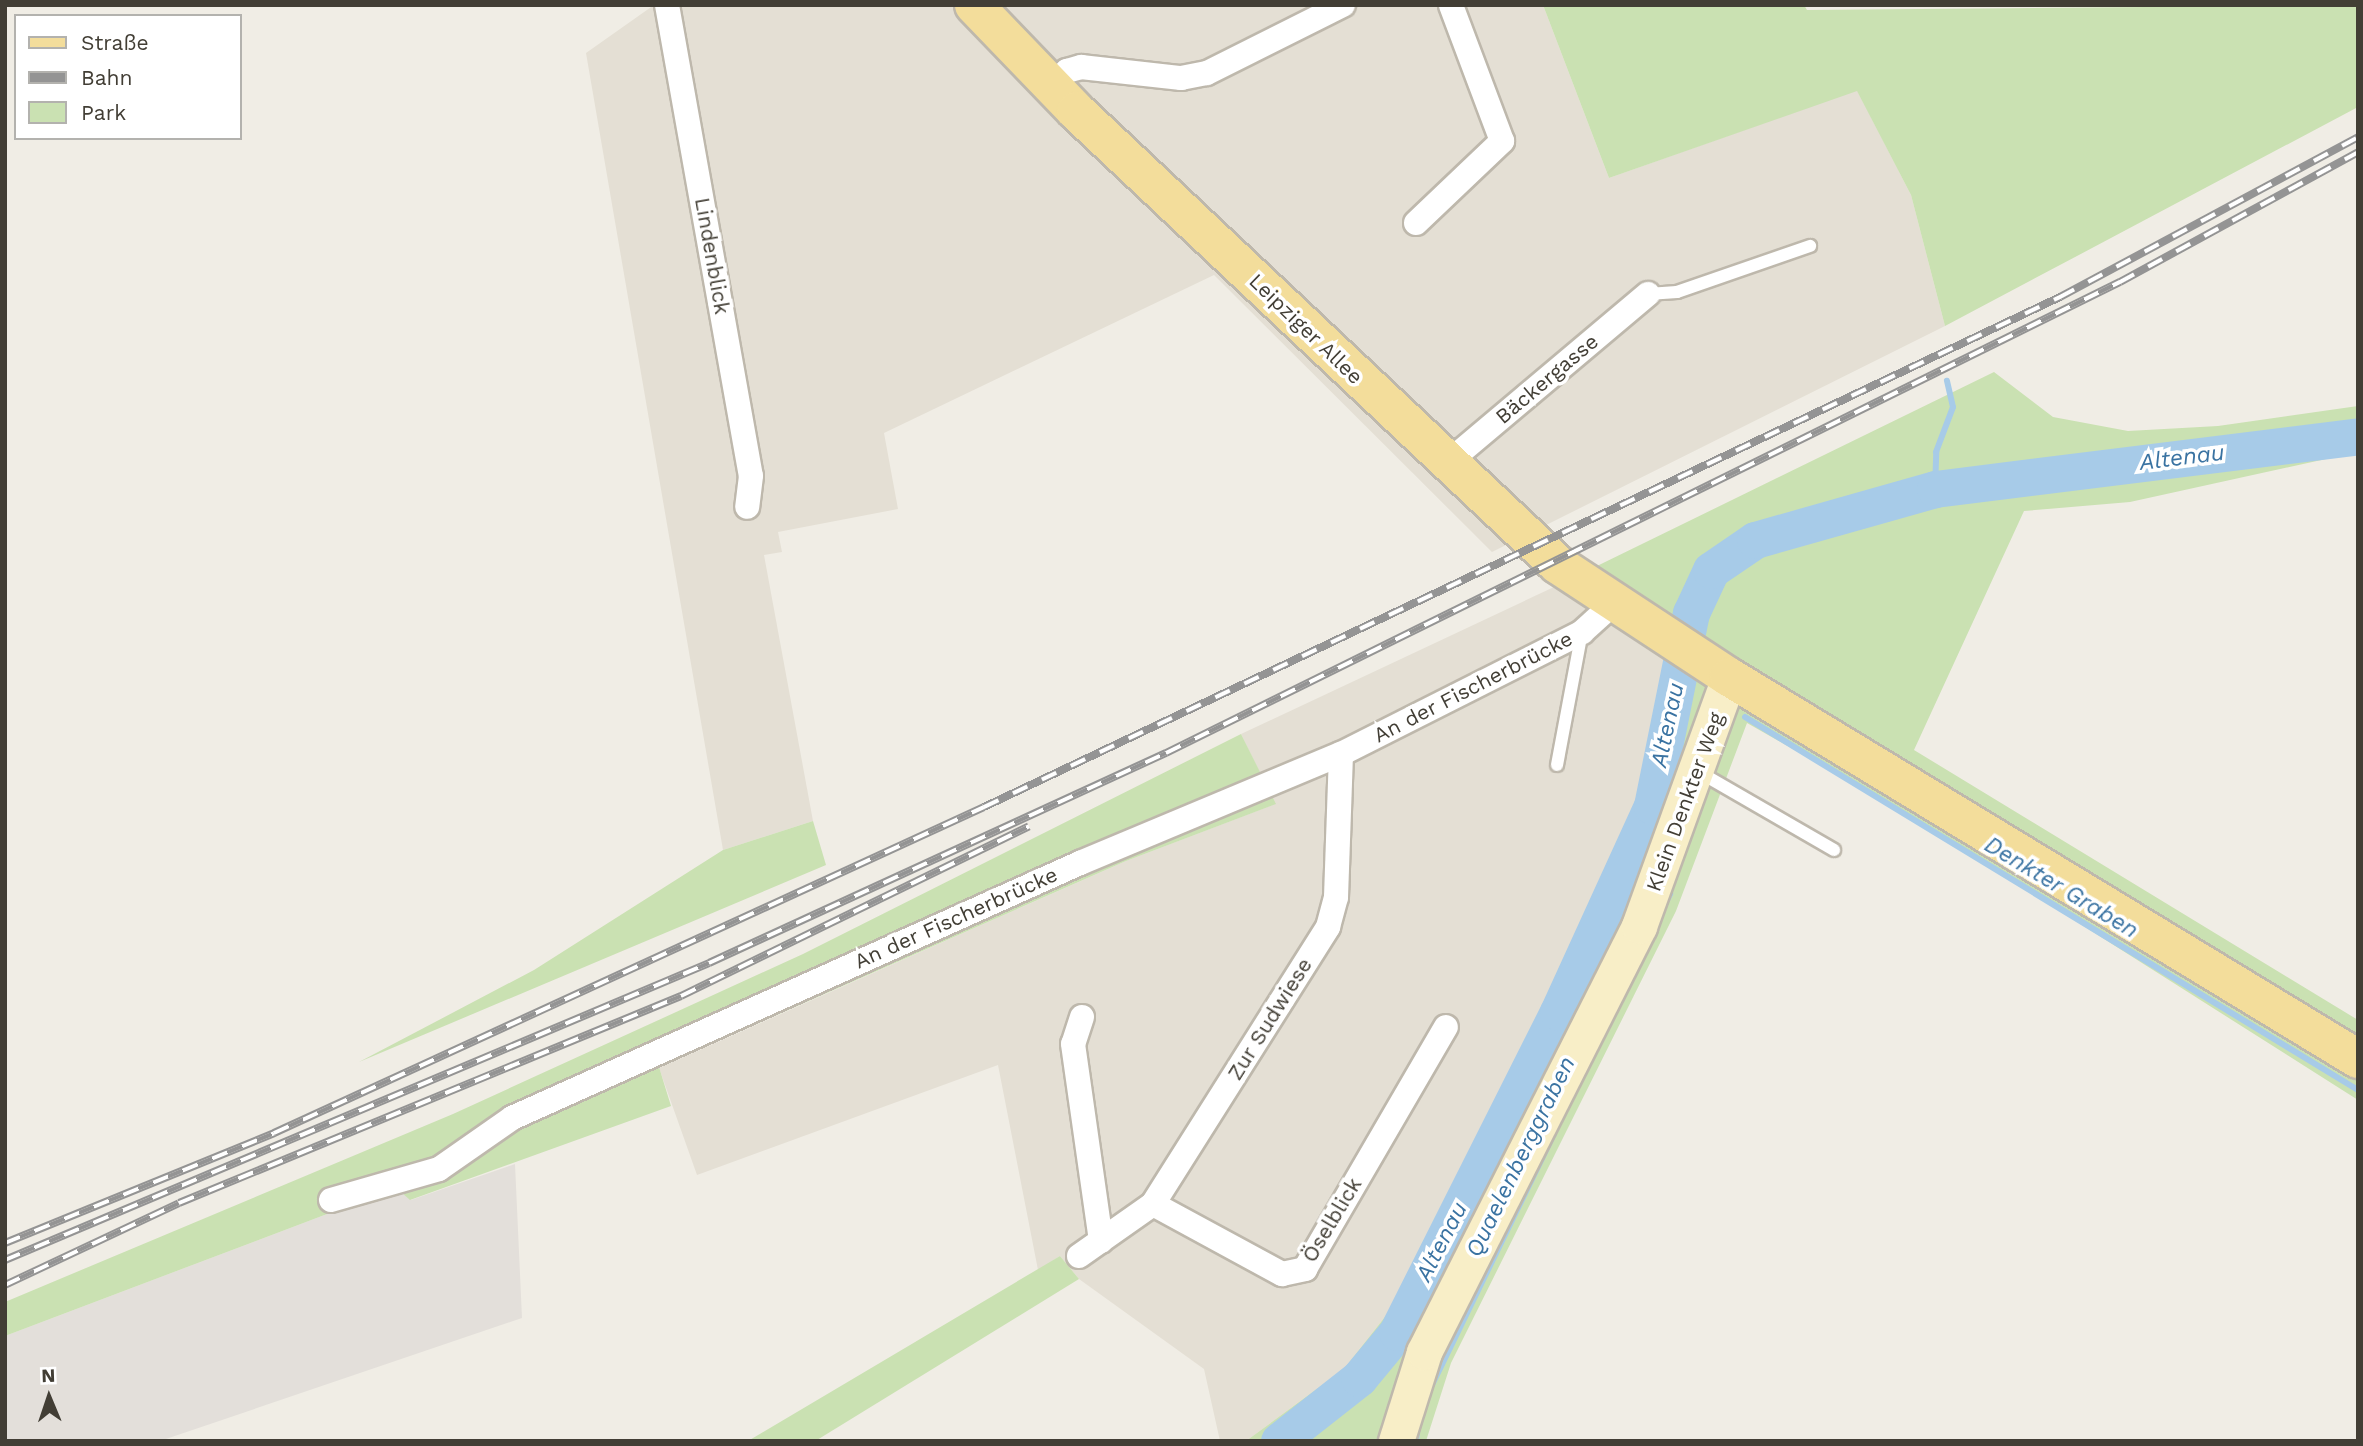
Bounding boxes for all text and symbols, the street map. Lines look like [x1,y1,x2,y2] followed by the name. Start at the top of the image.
[14,14,242,140] legend
[81,30,149,55] text: Straße
[81,65,133,90] text: Bahn
[81,100,126,125] text: Park
[689,196,735,316] street label: Lindenblick
[1243,268,1369,390] street label: Leipziger Allee
[1491,329,1603,429] street label: Bäckergasse
[2138,439,2226,477] water label: Altenau
[1369,626,1577,748] street label: An der Fischerbrücke
[1646,680,1690,770] water label: Altenau
[1641,709,1729,895] street label: Klein Denkter Weg
[1979,831,2143,945] water label: Denkter Graben
[850,862,1062,974] street label: An der Fischerbrücke
[1222,953,1318,1085] street label: Zur Sudwiese
[1460,1052,1582,1262] water label: Quaelenberggraben
[1297,1173,1367,1267] street label: Öselblick
[1410,1198,1474,1286] water label: Altenau
[14,1362,84,1432] north arrow
[41,1364,56,1387] text: N

